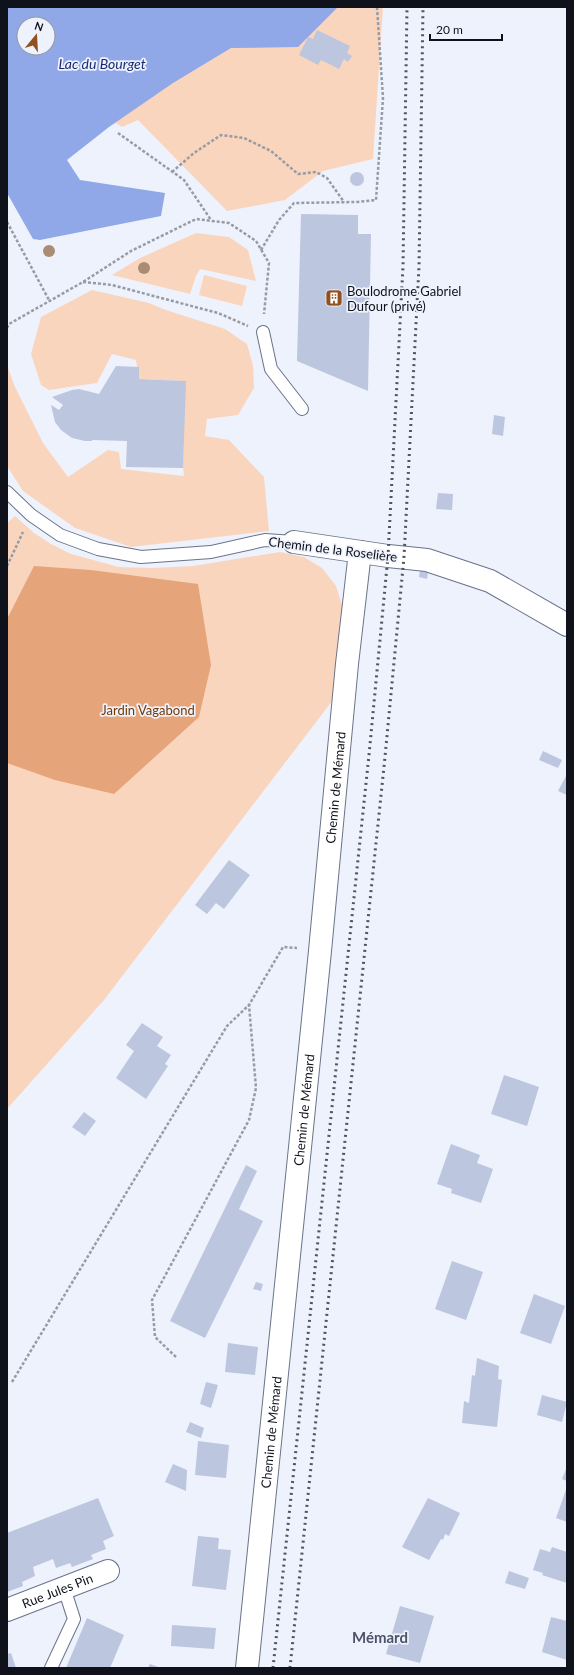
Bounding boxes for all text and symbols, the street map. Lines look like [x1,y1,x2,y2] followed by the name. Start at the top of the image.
[16,16,56,56] north arrow
[430,16,502,42] scale bar
[33,19,45,34] text: N
[436,22,463,37] text: 20 m
[58,55,146,72] water label: Lac du Bourget
[347,283,461,314] place label: Boulodrome Gabriel Dufour (privé)
[324,288,344,308] building icon: Boulodrome Gabriel Dufour (privé)
[268,533,398,565] street label: Chemin de la Roselière
[101,702,195,718] park label: Jardin Vagabond
[322,731,349,844] street label: Chemin de Mémard
[290,1053,317,1167] street label: Chemin de Mémard
[257,1375,285,1489] street label: Chemin de Mémard
[20,1570,95,1611] street label: Rue Jules Pin
[352,1628,408,1646] district label: Mémard

